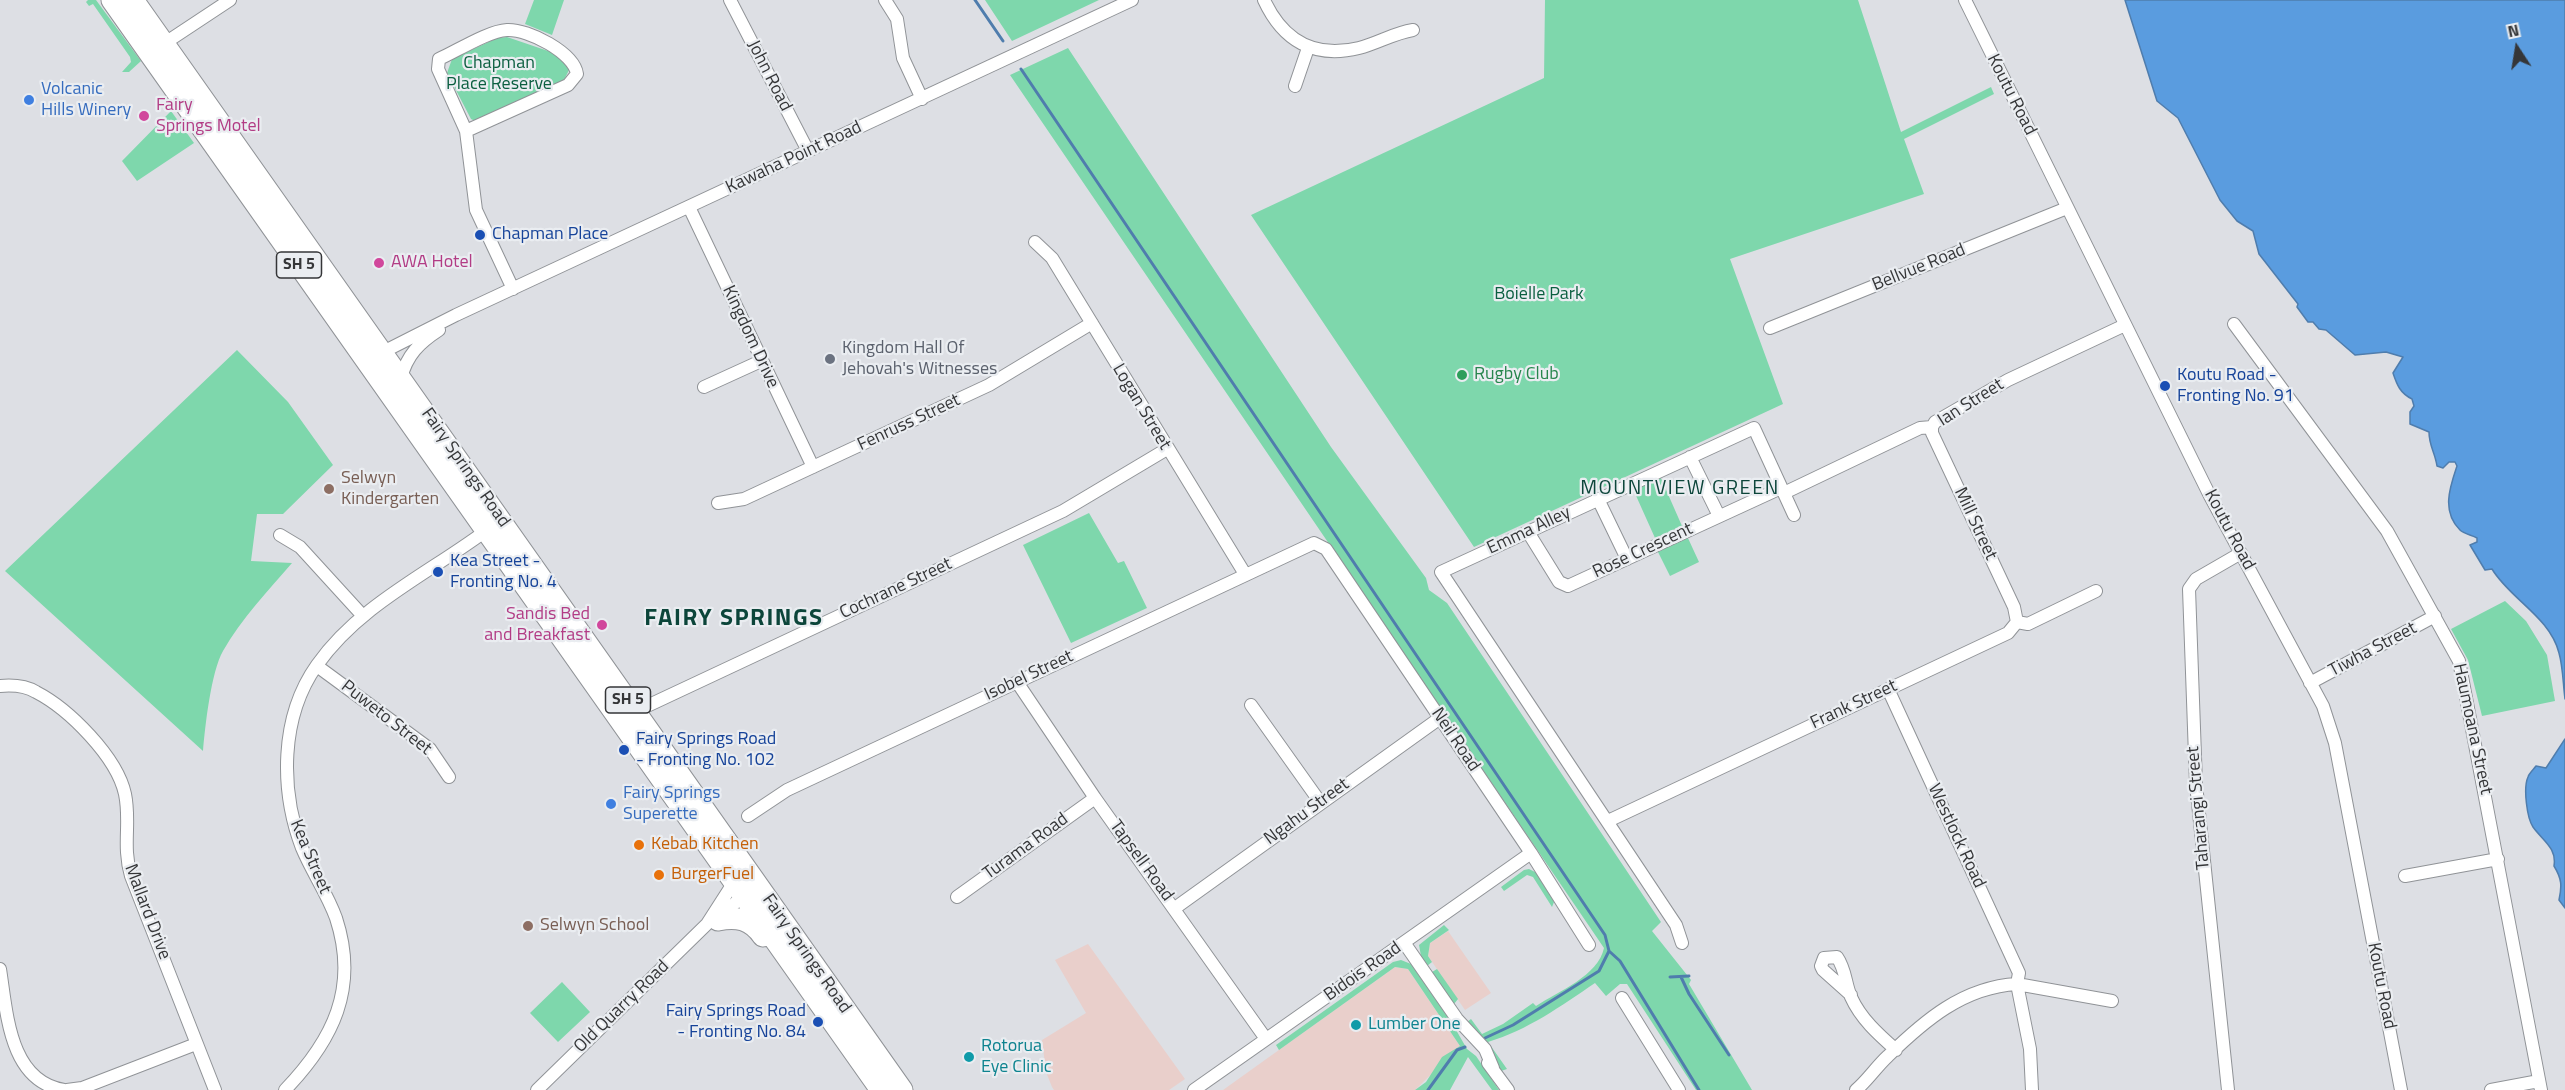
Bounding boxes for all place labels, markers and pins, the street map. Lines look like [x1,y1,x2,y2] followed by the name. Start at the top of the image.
[41,79,131,122] place label: Volcanic Hills Winery
[22,93,36,107] marker: Volcanic Hills Winery
[156,95,261,138] place label: Fairy Springs Motel
[137,109,151,123] marker: Fairy Springs Motel
[492,224,608,246] place label: Chapman Place
[473,228,487,242] marker: Chapman Place
[391,252,473,274] place label: AWA Hotel
[372,256,386,270] marker: AWA Hotel
[842,338,997,380] place label: Kingdom Hall Of Jehovah's Witnesses
[823,352,837,366] marker: Kingdom Hall Of Jehovah's Witnesses
[1474,364,1559,386] place label: Rugby Club
[2177,365,2294,407] place label: Koutu Road - Fronting No. 91
[1455,368,1469,382] marker: Rugby Club
[2158,379,2172,393] marker: Koutu Road - Fronting No. 91
[341,468,439,510] place label: Selwyn Kindergarten
[322,482,336,496] marker: Selwyn Kindergarten
[450,551,557,594] place label: Kea Street - Fronting No. 4
[431,565,445,579] marker: Kea Street - Fronting No. 4
[484,604,590,646] place label: Sandis Bed and Breakfast
[595,618,609,632] marker: Sandis Bed and Breakfast
[636,729,776,771] place label: Fairy Springs Road - Fronting No. 102
[617,743,631,757] marker: Fairy Springs Road - Fronting No. 102
[623,783,720,826] place label: Fairy Springs Superette
[604,797,618,811] marker: Fairy Springs Superette
[651,834,759,856] place label: Kebab Kitchen
[632,838,646,852] marker: Kebab Kitchen
[671,864,754,886] place label: BurgerFuel
[652,868,666,882] marker: BurgerFuel
[540,915,649,937] place label: Selwyn School
[521,919,535,933] marker: Selwyn School
[666,1001,806,1044] place label: Fairy Springs Road - Fronting No. 84
[1368,1014,1461,1036] place label: Lumber One
[811,1015,825,1029] marker: Fairy Springs Road - Fronting No. 84
[1349,1018,1363,1032] marker: Lumber One
[981,1036,1052,1078] place label: Rotorua Eye Clinic
[962,1050,976,1064] marker: Rotorua Eye Clinic

